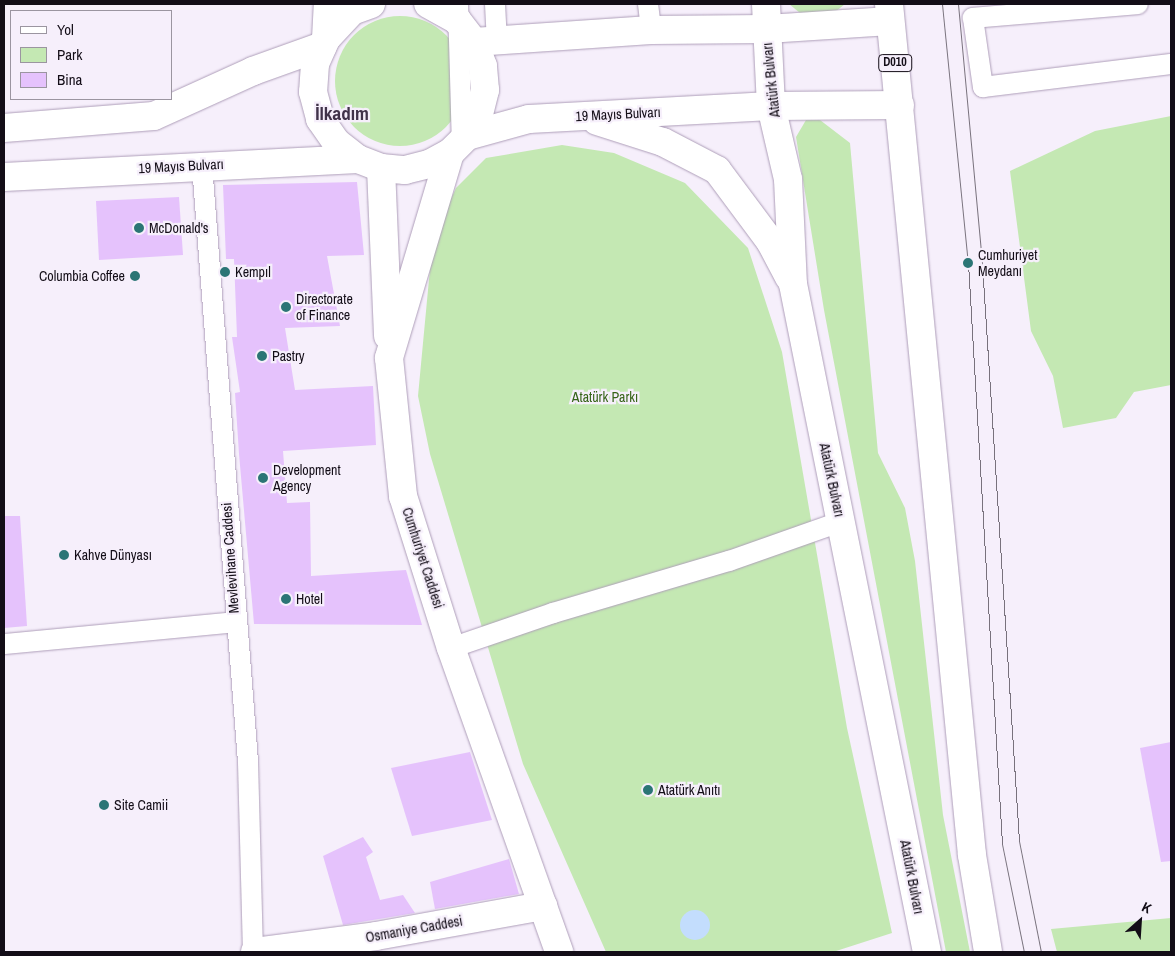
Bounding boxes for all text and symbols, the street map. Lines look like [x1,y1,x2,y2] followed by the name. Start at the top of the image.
[10,10,172,100] legend
[57,19,74,40] text: Yol
[759,42,783,118] street label: Atatürk Bulvarı
[57,44,82,65] text: Park
[878,54,912,72] road number: D010
[57,69,82,90] text: Bina
[315,103,369,125] district label: İlkadım
[575,103,661,125] street label: 19 Mayıs Bulvarı
[138,155,224,177] street label: 19 Mayıs Bulvarı
[149,220,209,236] place label: McDonald's
[133,222,145,234] marker: McDonald's
[978,247,1037,280] place label: Cumhuriyet Meydanı
[962,257,974,269] marker: Cumhuriyet Meydanı
[235,264,271,280] place label: Kempıl
[219,266,231,278] marker: Kempıl
[39,268,125,284] place label: Columbia Coffee
[129,270,141,282] marker: Columbia Coffee
[296,291,353,324] place label: Directorate of Finance
[280,301,292,313] marker: Directorate of Finance
[272,348,305,364] place label: Pastry
[256,350,268,362] marker: Pastry
[572,389,638,405] park label: Atatürk Parkı
[816,441,848,519] street label: Atatürk Bulvarı
[273,462,341,494] place label: Development Agency
[257,472,269,484] marker: Development Agency
[218,502,242,614] street label: Mevlevihane Caddesi
[399,505,447,611] street label: Cumhuriyet Caddesi
[74,547,152,563] place label: Kahve Dünyası
[58,549,70,561] marker: Kahve Dünyası
[296,591,323,607] place label: Hotel
[280,593,292,605] marker: Hotel
[658,782,721,798] place label: Atatürk Anıtı
[642,784,654,796] marker: Atatürk Anıtı
[114,797,168,813] place label: Site Camii
[98,799,110,811] marker: Site Camii
[897,838,927,916] street label: Atatürk Bulvarı
[1115,896,1165,946] north arrow
[1139,898,1154,917] text: K
[364,912,464,946] street label: Osmaniye Caddesi

